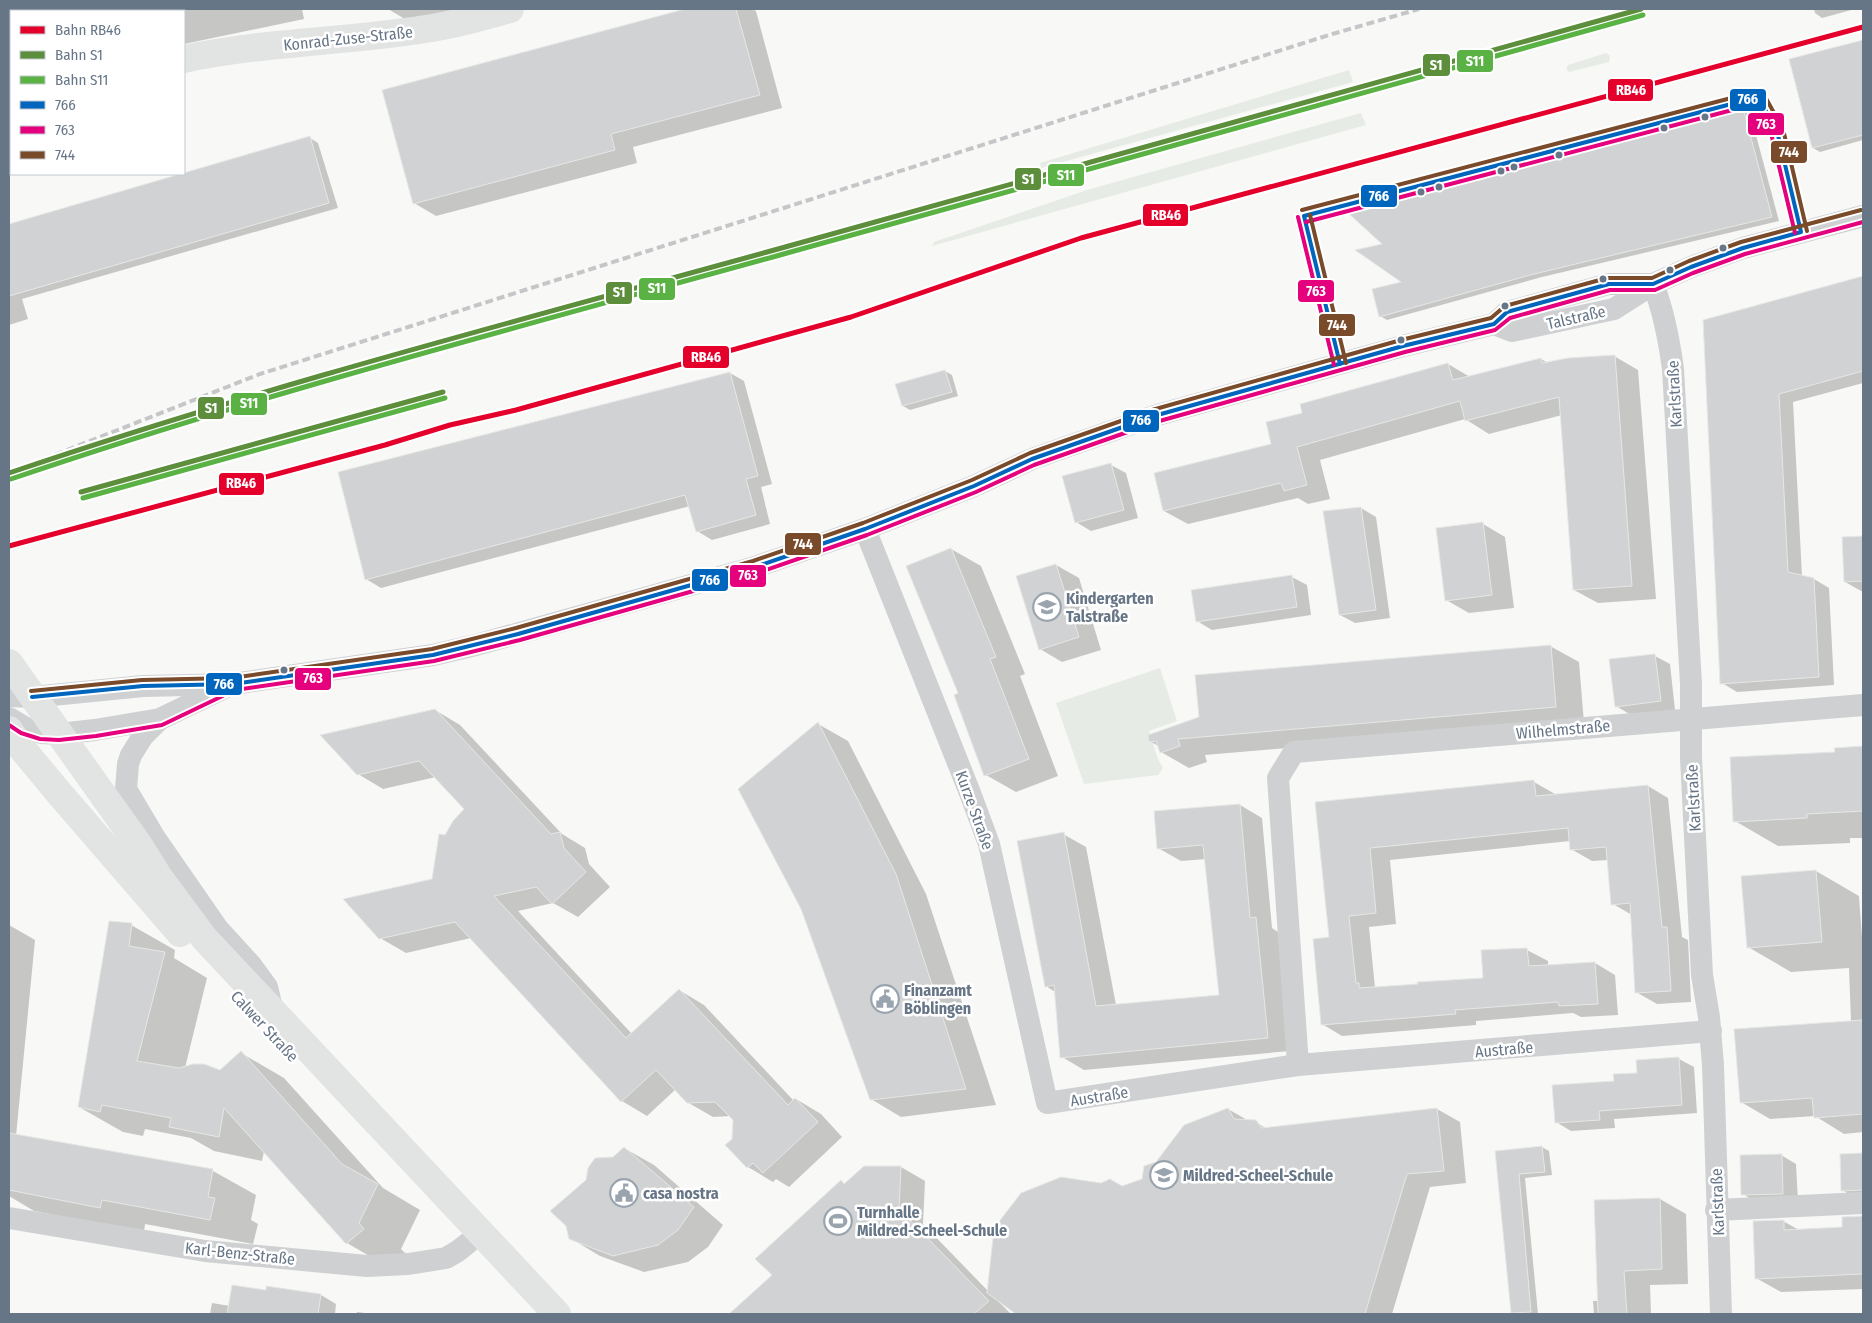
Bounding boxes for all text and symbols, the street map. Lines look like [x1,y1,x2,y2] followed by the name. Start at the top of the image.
[10,10,185,175] legend
[55,21,121,39] text: Bahn RB46
[282,22,414,55] street label: Konrad-Zuse-Straße
[55,46,103,64] text: Bahn S1
[1456,49,1494,73] line badge: S11
[1422,53,1451,77] line badge: S1
[1466,53,1484,70] text: S11
[1430,57,1442,74] text: S1
[55,71,108,89] text: Bahn S11
[1607,78,1654,102] line badge: RB46
[1616,82,1646,99] text: RB46
[1729,88,1767,112] line badge: 766
[1738,91,1758,108] text: 766
[55,96,76,114] text: 766
[1700,112,1710,122] unlabelled marker
[1747,112,1785,136] line badge: 763
[1756,116,1776,133] text: 763
[55,121,75,139] text: 763
[1659,123,1669,133] unlabelled marker
[1770,140,1808,164] line badge: 744
[1779,144,1799,161] text: 744
[55,146,75,164] text: 744
[1554,150,1564,160] unlabelled marker
[1509,162,1519,172] unlabelled marker
[1047,163,1085,187] line badge: S11
[1496,166,1506,176] unlabelled marker
[1014,167,1042,191] line badge: S1
[1057,167,1075,184] text: S11
[1022,171,1034,188] text: S1
[1434,182,1444,192] unlabelled marker
[1360,184,1398,208] line badge: 766
[1416,187,1426,197] unlabelled marker
[1369,188,1389,205] text: 766
[1142,203,1189,227] line badge: RB46
[1151,207,1181,224] text: RB46
[1718,243,1728,253] unlabelled marker
[1665,265,1675,275] unlabelled marker
[1598,274,1608,284] unlabelled marker
[638,277,676,301] line badge: S11
[1297,279,1335,303] line badge: 763
[648,280,666,297] text: S11
[605,281,633,305] line badge: S1
[1306,283,1326,300] text: 763
[613,284,625,301] text: S1
[1500,301,1510,311] unlabelled marker
[1545,301,1608,333] street label: Talstraße
[1318,313,1356,337] line badge: 744
[1327,317,1347,334] text: 744
[1396,335,1406,345] unlabelled marker
[682,345,730,369] line badge: RB46
[691,349,721,366] text: RB46
[1663,360,1686,428] street label: Karlstraße
[230,392,268,416] line badge: S11
[240,395,258,412] text: S11
[197,396,225,420] line badge: S1
[205,400,217,417] text: S1
[1122,409,1160,433] line badge: 766
[1131,412,1151,429] text: 766
[218,472,265,496] line badge: RB46
[226,475,256,492] text: RB46
[784,532,822,556] line badge: 744
[793,536,813,553] text: 744
[729,564,767,588] line badge: 763
[738,567,758,584] text: 763
[691,568,729,592] line badge: 766
[700,572,720,589] text: 766
[1066,589,1154,626] place label: Kindergarten Talstraße
[1032,592,1062,622] school or university icon: Kindergarten Talstraße
[279,665,289,675] unlabelled marker
[294,667,332,691] line badge: 763
[303,670,323,687] text: 763
[205,672,243,696] line badge: 766
[214,676,234,693] text: 766
[1515,716,1611,743] street label: Wilhelmstraße
[1682,764,1705,832] street label: Karlstraße
[951,768,998,852] street label: Kurze Straße
[904,981,972,1018] place label: Finanzamt Böblingen
[870,984,900,1014] public building icon: Finanzamt Böblingen
[227,987,302,1066] street label: Calwer Straße
[1474,1037,1534,1062] street label: Austraße
[1069,1083,1129,1110] street label: Austraße
[1149,1160,1179,1190] school or university icon: Mildred-Scheel-Schule
[1183,1166,1333,1185] place label: Mildred-Scheel-Schule
[1707,1168,1728,1236] street label: Karlstraße
[609,1178,639,1208] public building icon: casa nostra
[643,1184,719,1203] place label: casa nostra
[857,1203,1007,1240] place label: Turnhalle Mildred-Scheel-Schule
[823,1206,853,1236] sports icon: Turnhalle Mildred-Scheel-Schule
[184,1238,296,1269] street label: Karl-Benz-Straße

